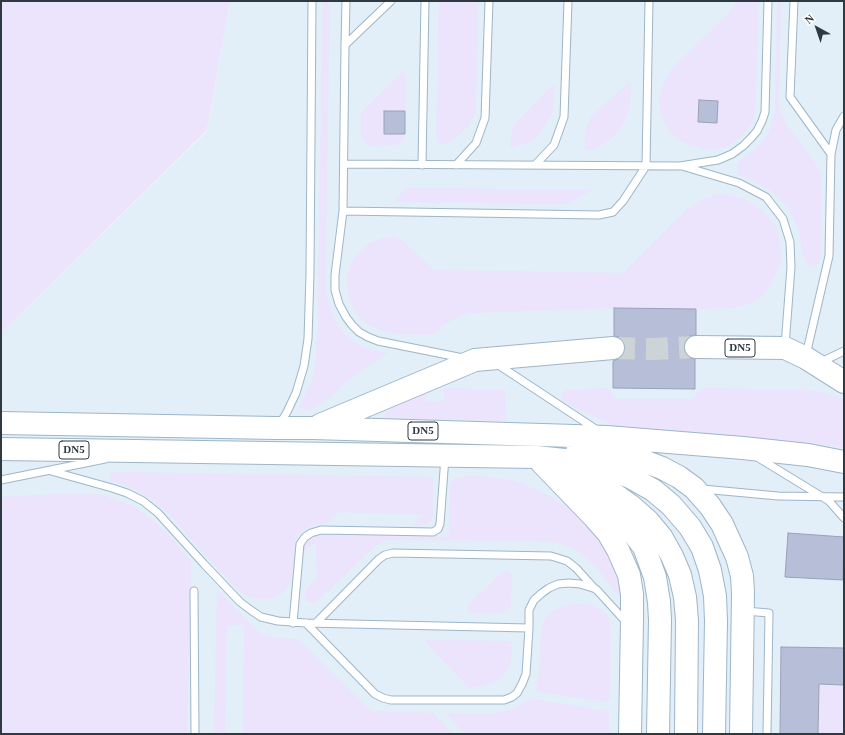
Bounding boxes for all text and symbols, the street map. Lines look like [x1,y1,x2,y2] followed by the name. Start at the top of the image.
[797,8,837,48] north arrow
[802,12,816,26] text: N
[725,339,755,357] road number: DN5
[408,422,438,440] road number: DN5
[59,441,89,459] road number: DN5

